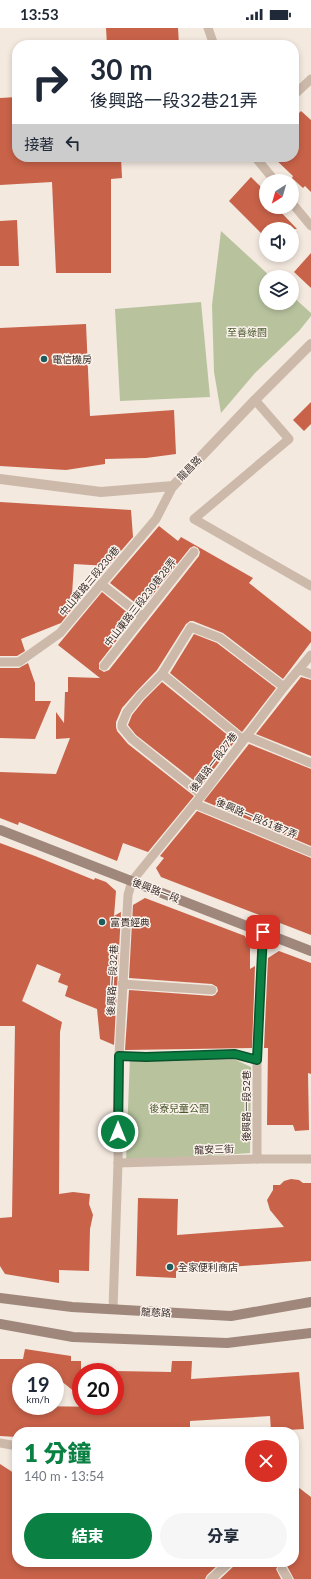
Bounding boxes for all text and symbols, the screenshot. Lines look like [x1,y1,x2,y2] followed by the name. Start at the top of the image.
[20,5,59,23] text: 13:53
[90,52,153,86] text: 30 m
[24,56,76,108] icon: right
[90,89,258,111] text: 後興路一段32巷21弄
[62,132,84,154] icon: left
[24,135,54,153] text: 接著
[259,174,299,214] north arrow
[259,174,299,310] map controls
[259,222,299,262] button: sound
[259,270,299,310] button: layers
[227,326,267,338] park label: 至善綠園
[52,353,92,365] place label: 電信機房
[39,354,49,364] marker: 電信機房
[174,453,204,483] street label: 龍昌路
[56,544,122,618] street label: 中山東路三段230巷
[102,555,178,649] street label: 中山東路三段230巷28弄
[187,730,239,794] street label: 後興路一段27巷
[214,795,300,841] street label: 後興路一段61巷7弄
[131,875,181,905] street label: 後興路一段
[246,915,280,949] pin
[110,916,150,928] place label: 富貴經典
[97,917,107,927] marker: 富貴經典
[252,921,274,943] icon: arrive
[104,944,120,1016] street label: 後興路一段32巷
[240,1070,252,1142] street label: 後興路一段52巷
[149,1102,209,1114] park label: 後寮兒童公園
[97,1111,139,1153] position arrow
[194,1142,234,1156] street label: 龍安三街
[178,1261,238,1273] place label: 全家便利商店
[165,1262,175,1272] marker: 全家便利商店
[141,1305,171,1319] street label: 龍慈路
[72,1363,124,1415] speed limit sign: 20
[26,1372,50,1396] text: 19
[26,1393,50,1405] text: km/h
[24,1438,91,1467] text: 1 分鐘
[245,1440,287,1482] button: close
[24,1468,104,1484] text: 140 m · 13:54
[24,1513,152,1559] button: 結束
[160,1513,287,1559] button: 分享

